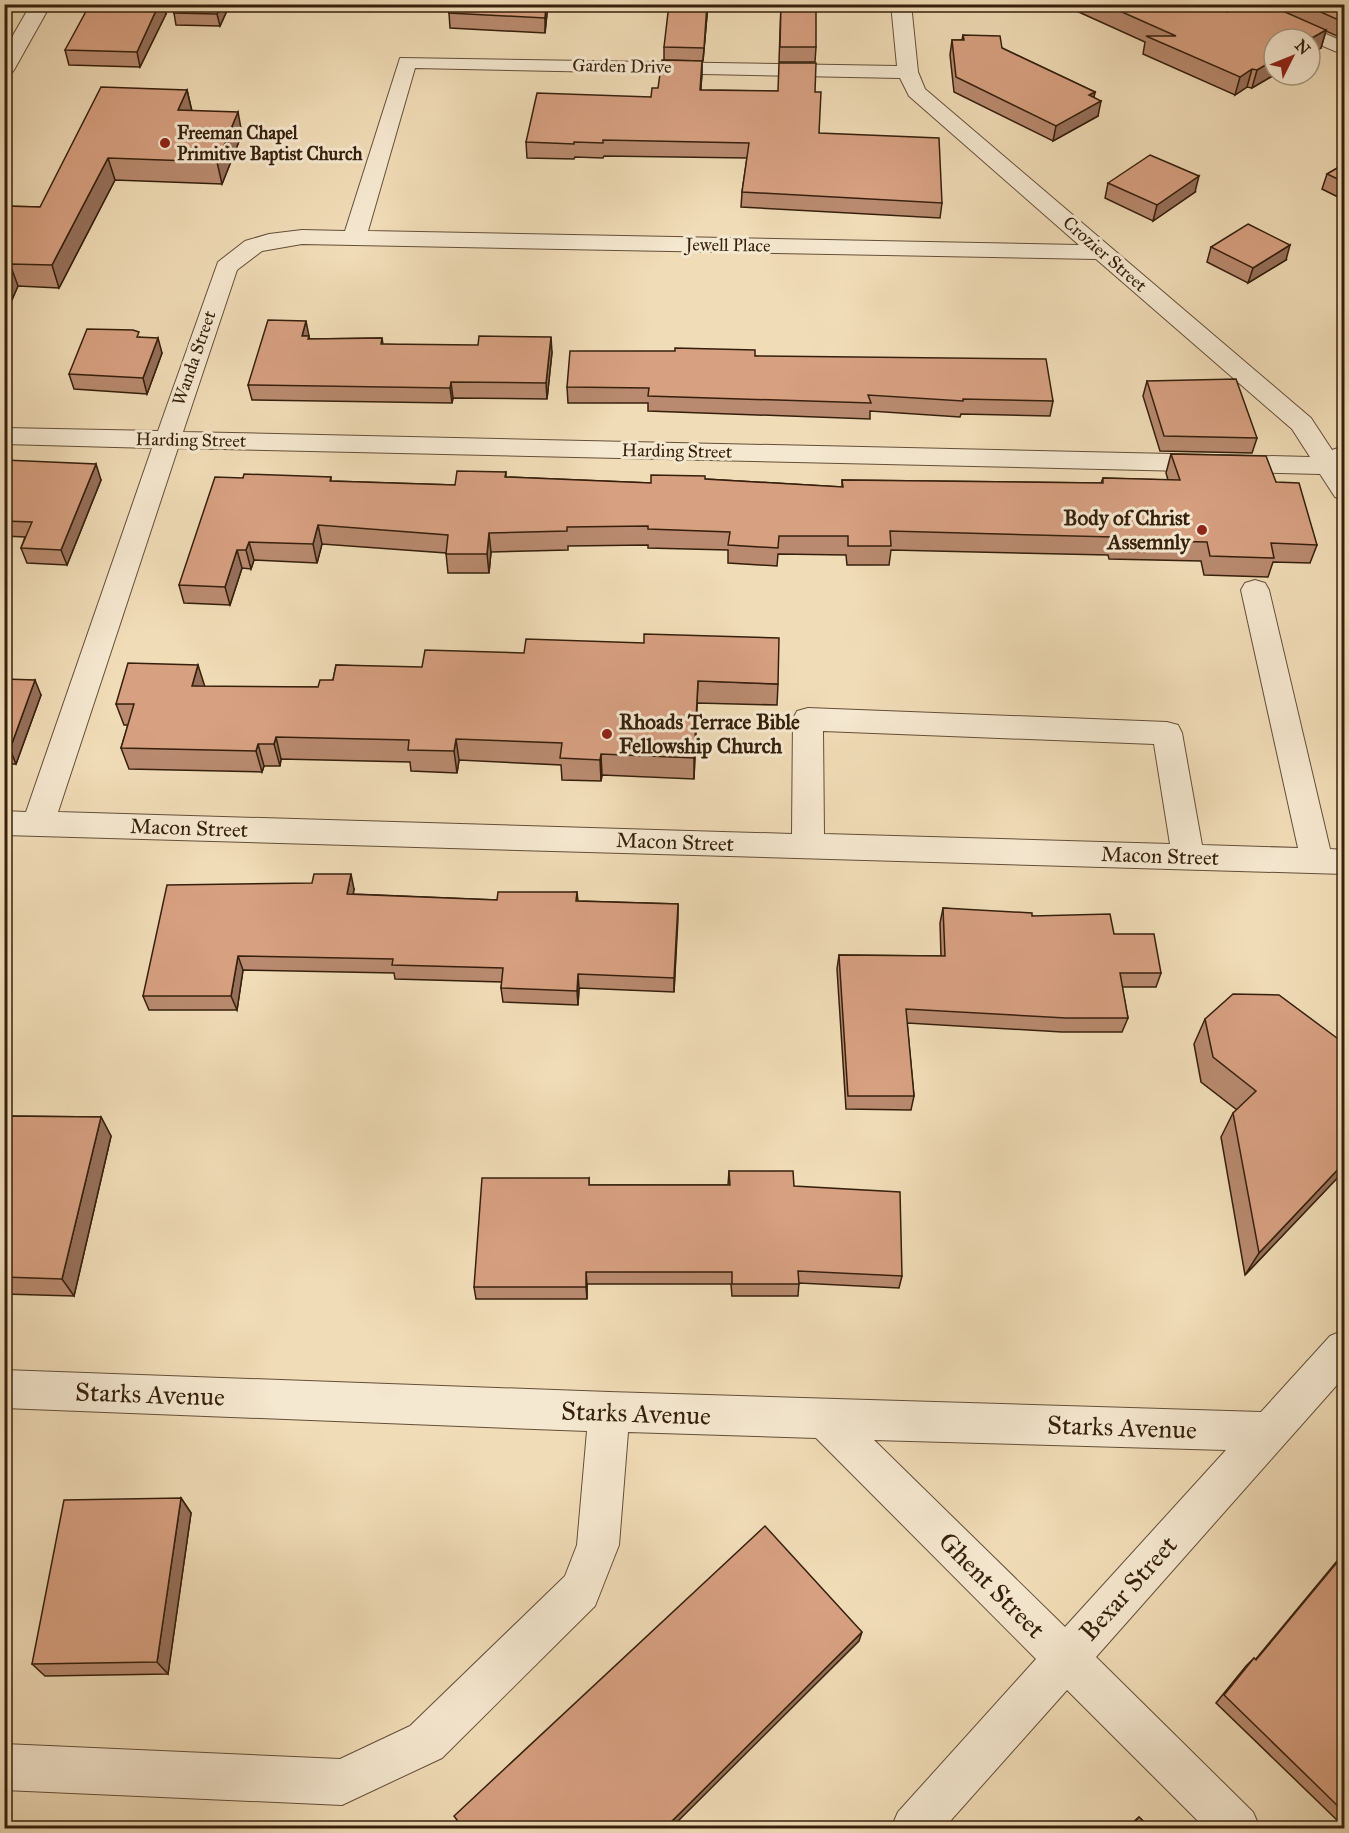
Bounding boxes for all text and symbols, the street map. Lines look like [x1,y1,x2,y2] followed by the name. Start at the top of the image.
[1262,27,1322,87] north arrow
[1291,36,1314,59] text: N
[572,54,672,78] street label: Garden Drive
[177,122,363,166] place label: Freeman Chapel Primitive Baptist Church
[158,136,172,150] marker: Freeman Chapel Primitive Baptist Church
[1058,212,1152,297] street label: Crozier Street
[683,233,771,258] street label: Jewell Place
[168,307,221,408] street label: Wanda Street
[136,428,247,453] street label: Harding Street
[622,439,733,464] street label: Harding Street
[1064,505,1191,555] place label: Body of Christ Assemnly
[1195,523,1209,537] marker: Body of Christ Assemnly
[619,709,800,759] place label: Rhoads Terrace Bible Fellowship Church
[600,727,614,741] marker: Rhoads Terrace Bible Fellowship Church
[129,813,249,843] street label: Macon Street
[615,827,735,857] street label: Macon Street
[1100,841,1220,871] street label: Macon Street
[75,1375,226,1413] street label: Starks Avenue
[561,1394,712,1432] street label: Starks Avenue
[1047,1408,1198,1446] street label: Starks Avenue
[932,1525,1052,1645] street label: Ghent Street
[1072,1529,1184,1647] street label: Bexar Street

